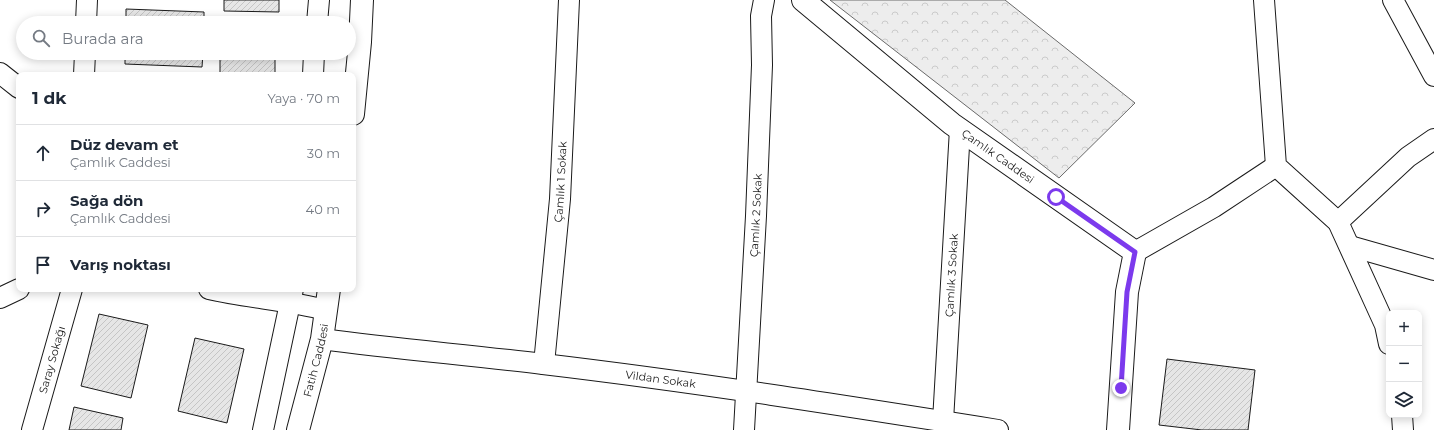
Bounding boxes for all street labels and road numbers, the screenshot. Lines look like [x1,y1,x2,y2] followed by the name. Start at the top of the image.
[959,126,1037,186] street label: Çamlık Caddesi
[551,140,570,223] street label: Çamlık 1 Sokak
[747,173,765,257] street label: Çamlık 2 Sokak
[942,233,961,317] street label: Çamlık 3 Sokak
[300,323,331,399] street label: Fatih Caddesi
[36,324,68,395] street label: Saray Sokağı
[625,367,697,391] street label: Vildan Sokak

